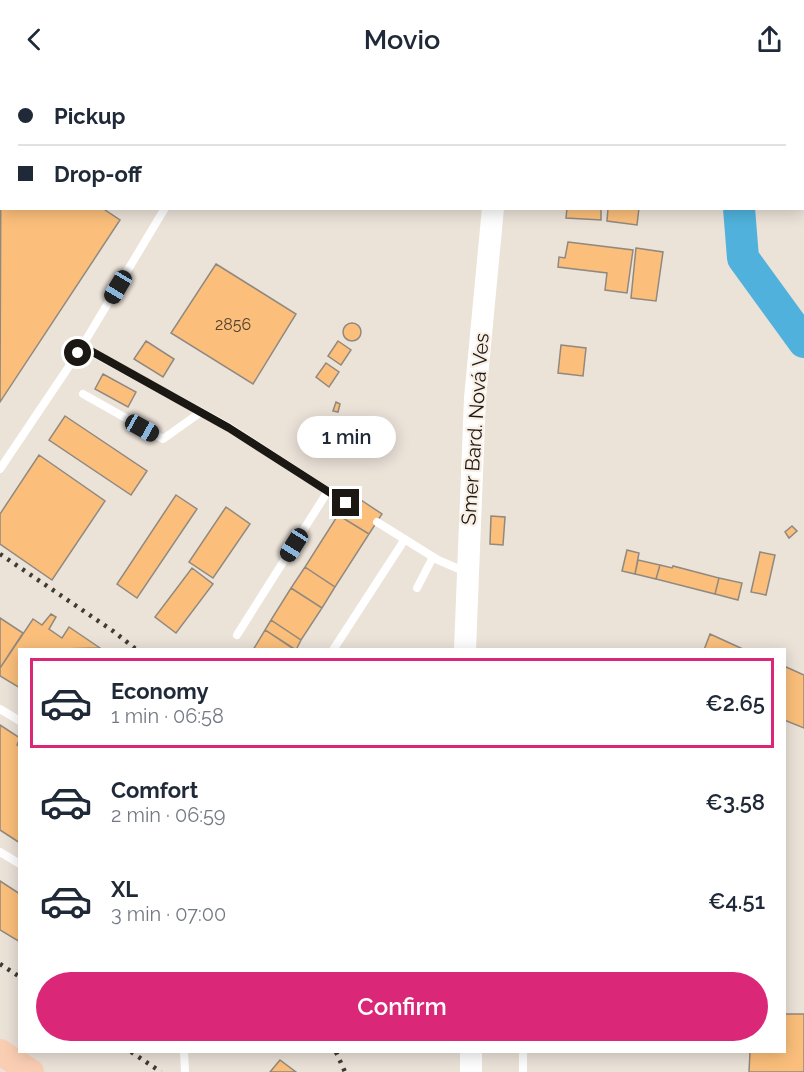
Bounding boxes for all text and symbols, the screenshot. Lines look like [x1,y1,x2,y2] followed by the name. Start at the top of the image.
[18,23,51,56] icon: back
[753,23,786,56] icon: share
[364,24,440,55] text: Movio
[54,103,126,129] text: Pickup
[54,161,142,187] text: Drop-off
[101,267,135,307] car
[215,315,251,334] house number: 2856
[456,332,494,526] street label: Smer Bard. Nová Ves
[64,339,91,366] route start
[122,411,162,445] car
[296,416,395,458] callout: 1 min
[322,425,371,449] text: 1 min
[332,489,359,516] route end
[277,525,311,565] car
[39,676,93,730] icon: car
[111,678,209,704] text: Economy
[705,690,765,716] text: €2.65
[111,704,224,728] text: 1 min · 06:58
[39,775,93,829] icon: car
[111,777,198,803] text: Comfort
[705,789,765,815] text: €3.58
[111,803,226,827] text: 2 min · 06:59
[39,874,93,928] icon: car
[111,876,138,902] text: XL
[708,888,765,914] text: €4.51
[111,902,226,926] text: 3 min · 07:00
[36,972,768,1041] button: Confirm

